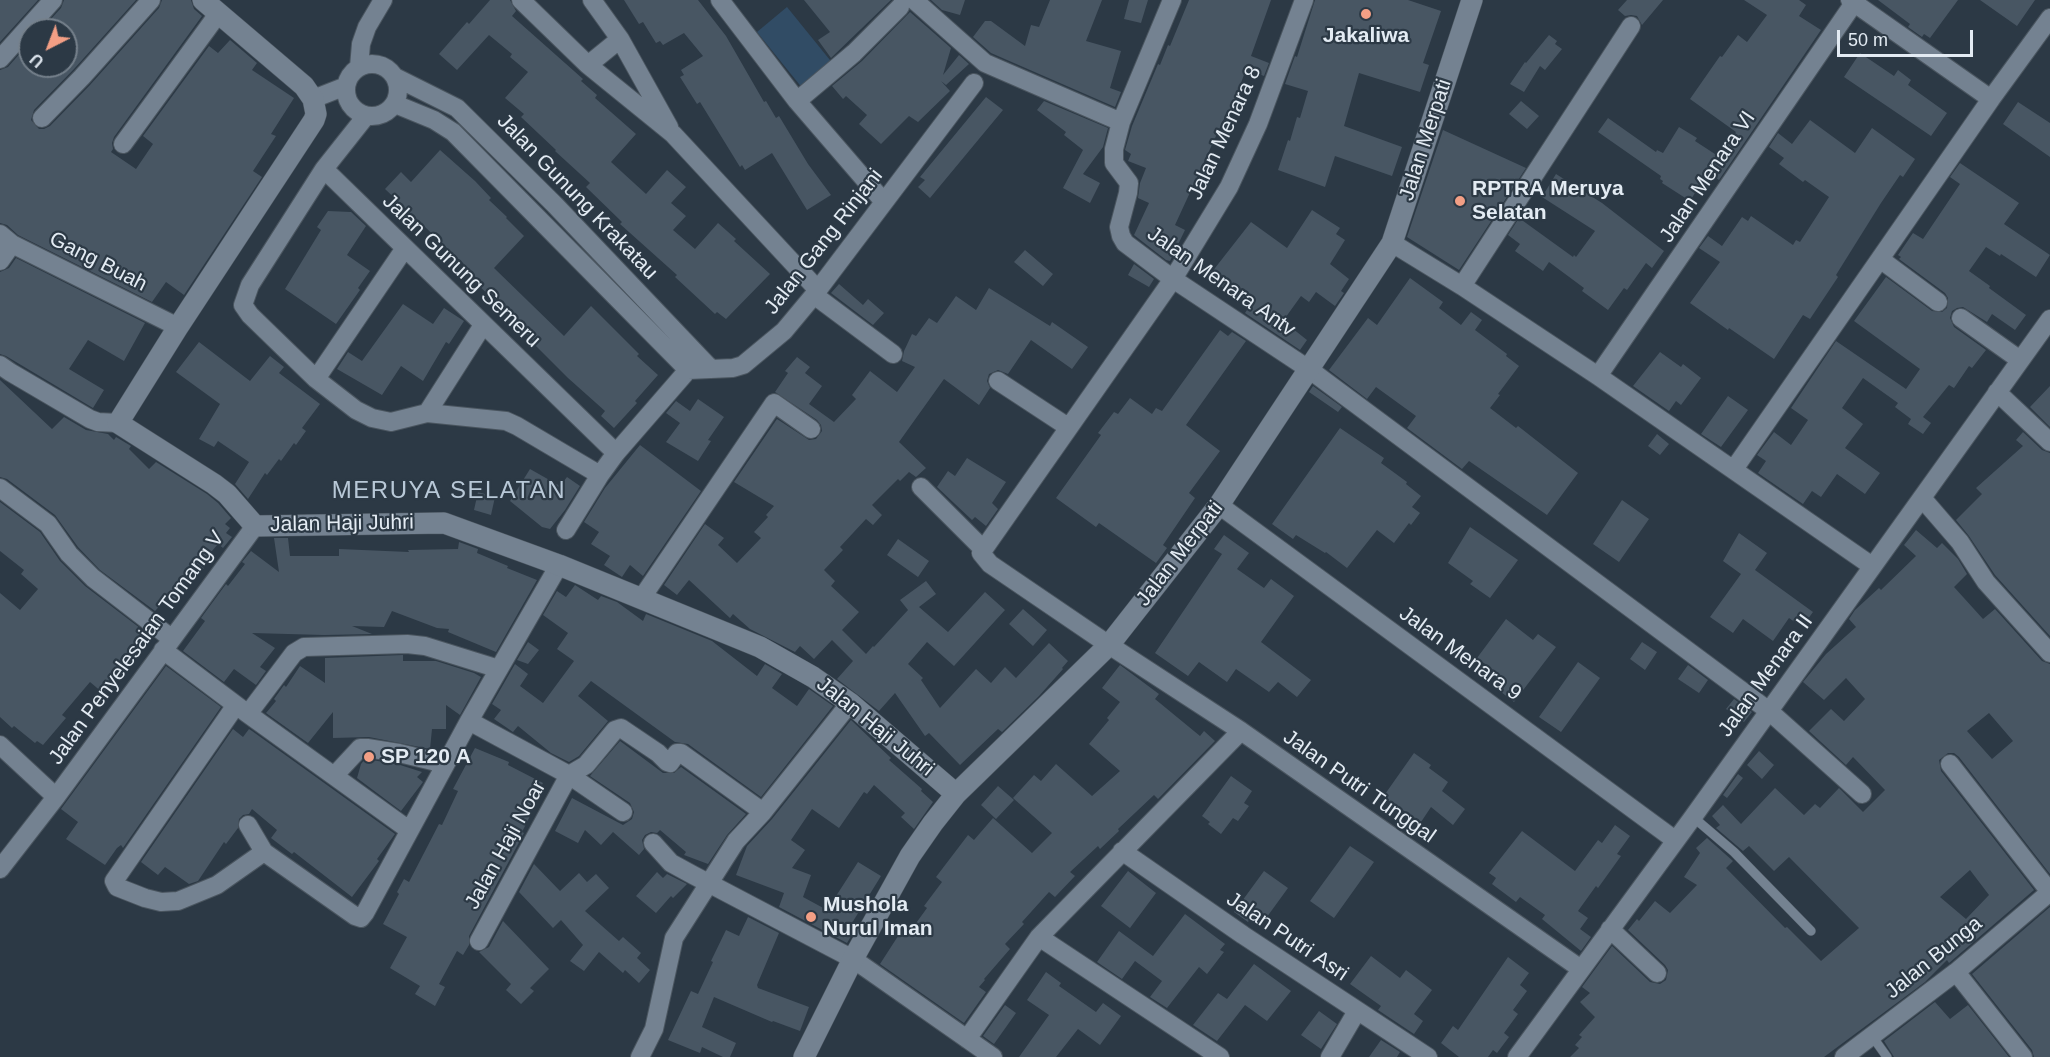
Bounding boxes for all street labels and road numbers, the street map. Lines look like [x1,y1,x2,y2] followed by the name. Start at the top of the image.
[1183,62,1267,204] street label: Jalan Menara 8
[1395,76,1457,204] street label: Jalan Merpati
[1655,107,1761,247] street label: Jalan Menara VI
[491,109,663,285] street label: Jalan Gunung Krakatau
[759,164,889,320] street label: Jalan Gang Rinjani
[377,189,545,353] street label: Jalan Gunung Semeru
[1142,221,1300,343] street label: Jalan Menara Antv
[45,227,151,297] street label: Gang Buah
[1131,497,1229,611] street label: Jalan Merpati
[270,510,414,538] street label: Jalan Haji Juhri
[44,526,230,770] street label: Jalan Penyelesaian Tomang V
[1394,601,1526,707] street label: Jalan Menara 9
[1713,610,1819,742] street label: Jalan Menara II
[811,672,939,782] street label: Jalan Haji Juhri
[1278,725,1440,849] street label: Jalan Putri Tunggal
[460,776,552,914] street label: Jalan Haji Noar
[1221,887,1353,987] street label: Jalan Putri Asri
[1881,911,1987,1005] street label: Jalan Bunga

